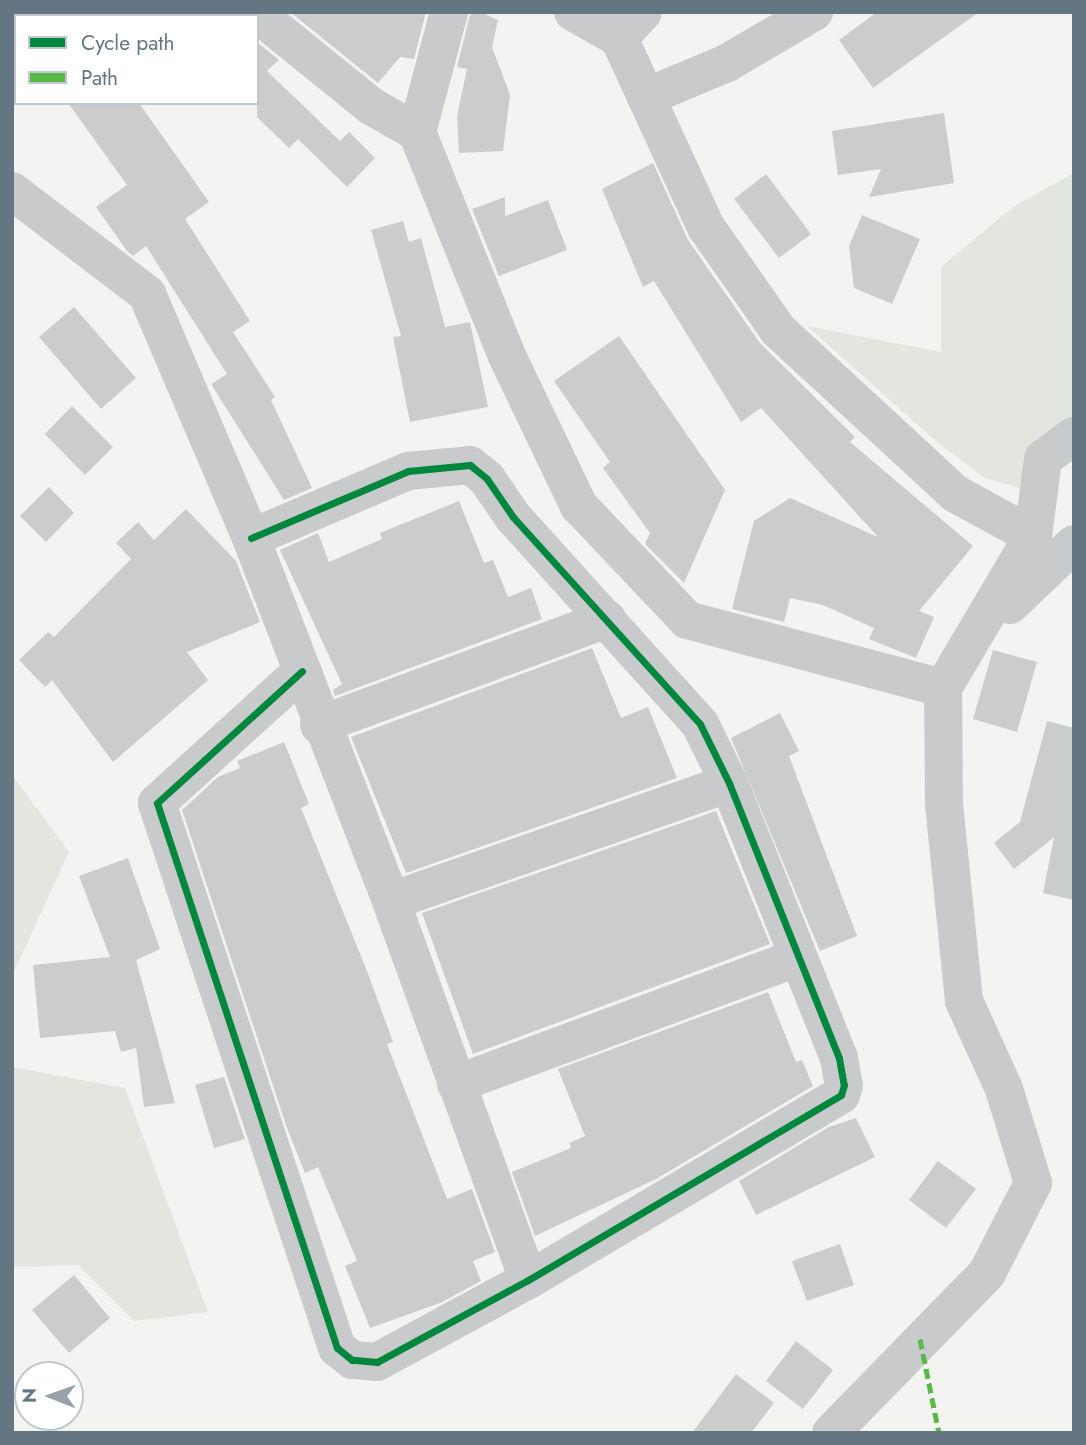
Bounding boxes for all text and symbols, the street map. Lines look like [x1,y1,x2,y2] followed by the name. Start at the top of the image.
[14,14,259,105] legend
[81,28,174,58] text: Cycle path
[81,63,118,93] text: Path
[14,1361,84,1431] north arrow
[16,1388,43,1403] text: N

